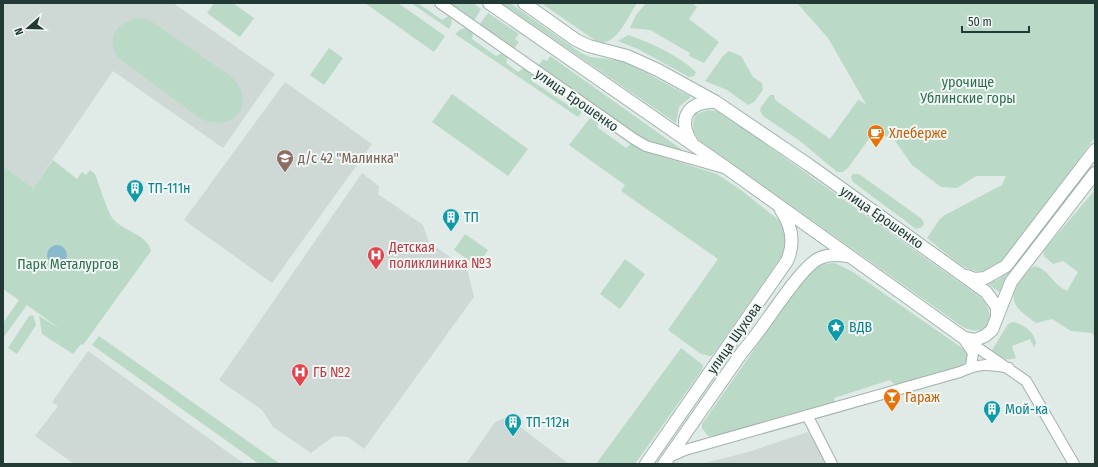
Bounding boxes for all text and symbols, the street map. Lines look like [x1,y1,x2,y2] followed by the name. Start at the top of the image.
[8,8,48,48] north arrow
[962,8,1029,34] scale bar
[968,15,992,29] text: 50 m
[12,26,26,37] text: N
[532,65,622,135] street label: улица Ерошенко
[919,74,1016,107] park label: урочище Ублинские горы
[866,123,886,148] cafe icon: Хлеберже
[889,125,947,142] place label: Хлеберже
[275,148,295,173] school or university icon: д/с 42 "Малинка"
[298,150,399,167] place label: д/с 42 "Малинка"
[125,178,145,203] building icon: ТП-111н
[148,180,191,197] place label: ТП-111н
[837,182,927,252] street label: улица Ерошенко
[441,207,461,232] building icon: ТП
[464,209,479,226] place label: ТП
[388,239,492,272] place label: Детская поликлиника №3
[366,245,386,270] hospital icon: Детская поликлиника №3
[17,256,119,273] park label: Парк Металургов
[704,299,765,377] street label: улица Шухова
[826,317,846,342] place icon: ВДВ
[849,319,872,336] place label: ВДВ
[290,362,310,387] hospital icon: ГБ №2
[313,364,350,381] place label: ГБ №2
[882,387,902,412] bar icon: Гараж
[905,389,940,406] place label: Гараж
[982,399,1002,424] building icon: Мой-ка
[1005,401,1048,418] place label: Мой-ка
[503,412,523,437] building icon: ТП-112н
[526,414,569,431] place label: ТП-112н

